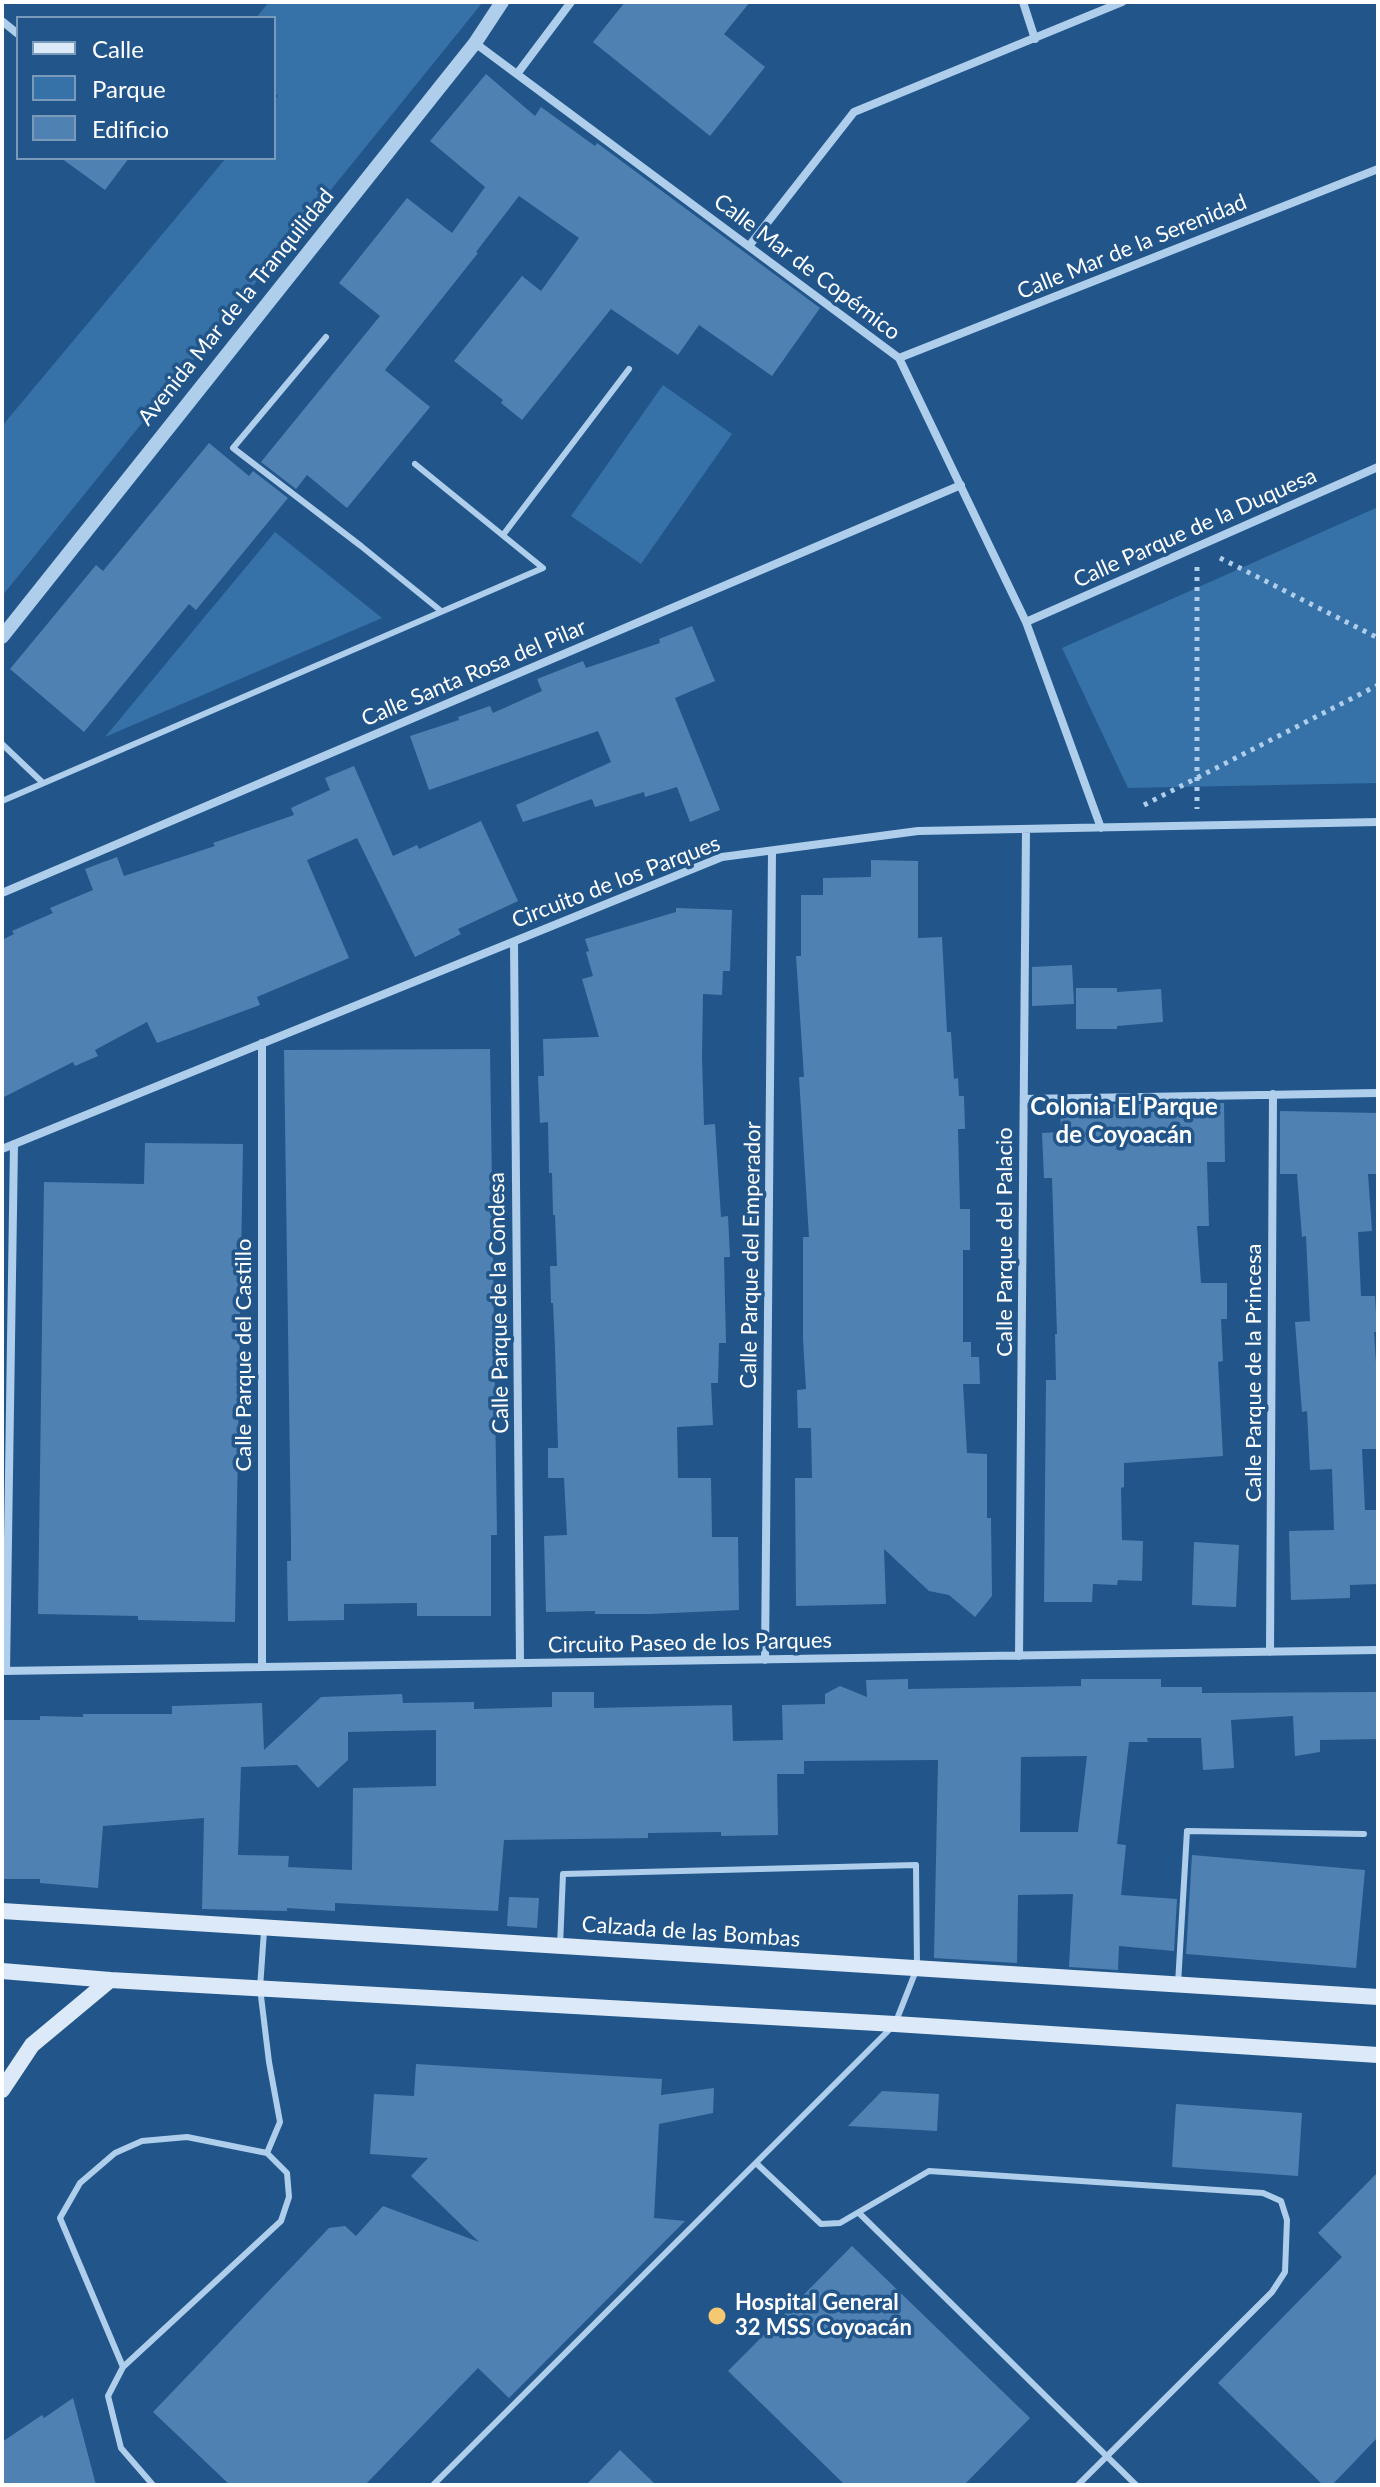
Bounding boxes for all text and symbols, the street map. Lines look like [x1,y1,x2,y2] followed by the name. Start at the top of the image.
[16,16,276,160] legend
[92,34,144,63] text: Calle
[92,74,166,103] text: Parque
[92,114,169,143] text: Edificio
[132,183,340,431] street label: Avenida Mar de la Tranquilidad
[709,188,905,346] street label: Calle Mar de Copérnico
[1013,189,1251,305] street label: Calle Mar de la Serenidad
[1069,462,1321,594] street label: Calle Parque de la Duquesa
[358,614,590,732] street label: Calle Santa Rosa del Pilar
[508,830,724,934] street label: Circuito de los Parques
[1030,1093,1218,1149] district label: Colonia El Parque de Coyoacán
[735,1121,767,1389] street label: Calle Parque del Emperador
[992,1127,1018,1357] street label: Calle Parque del Palacio
[484,1172,514,1434] street label: Calle Parque de la Condesa
[231,1239,257,1471] street label: Calle Parque del Castillo
[1241,1244,1267,1502] street label: Calle Parque de la Princesa
[548,1627,832,1659] street label: Circuito Paseo de los Parques
[581,1911,801,1953] street label: Calzada de las Bombas
[735,2290,912,2342] place label: Hospital General 32 MSS Coyoacán
[706,2305,728,2327] marker: Hospital General 32 MSS Coyoacán

